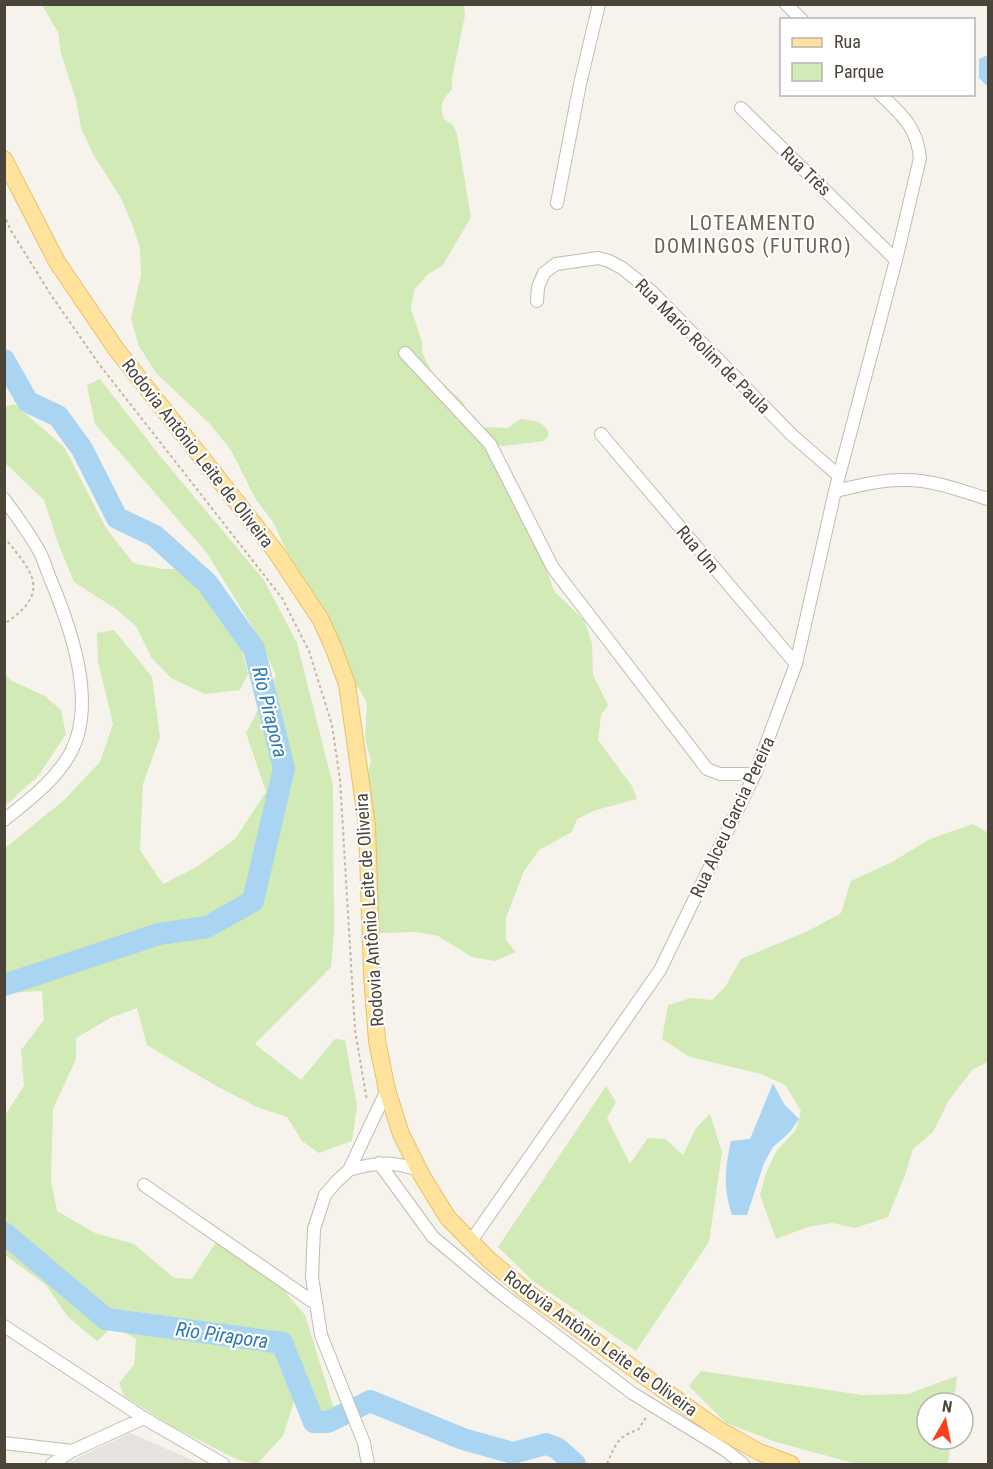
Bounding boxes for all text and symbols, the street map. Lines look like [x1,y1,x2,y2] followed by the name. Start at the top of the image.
[780,18,975,96] legend
[834,31,861,52] text: Rua
[834,61,884,82] text: Parque
[777,142,835,200] street label: Rua Três
[654,211,852,258] district label: LOTEAMENTO DOMINGOS (FUTURO)
[631,274,775,418] street label: Rua Mario Rolim de Paula
[118,354,278,552] street label: Rodovia Antônio Leite de Oliveira
[672,521,724,577] street label: Rua Um
[247,664,293,760] water label: Rio Pirapora
[686,733,778,901] street label: Rua Alceu Garcia Pereira
[350,793,388,1027] street label: Rodovia Antônio Leite de Oliveira
[500,1266,702,1420] street label: Rodovia Antônio Leite de Oliveira
[174,1317,270,1353] water label: Rio Pirapora
[915,1391,975,1451] north arrow
[941,1397,954,1417] text: N

